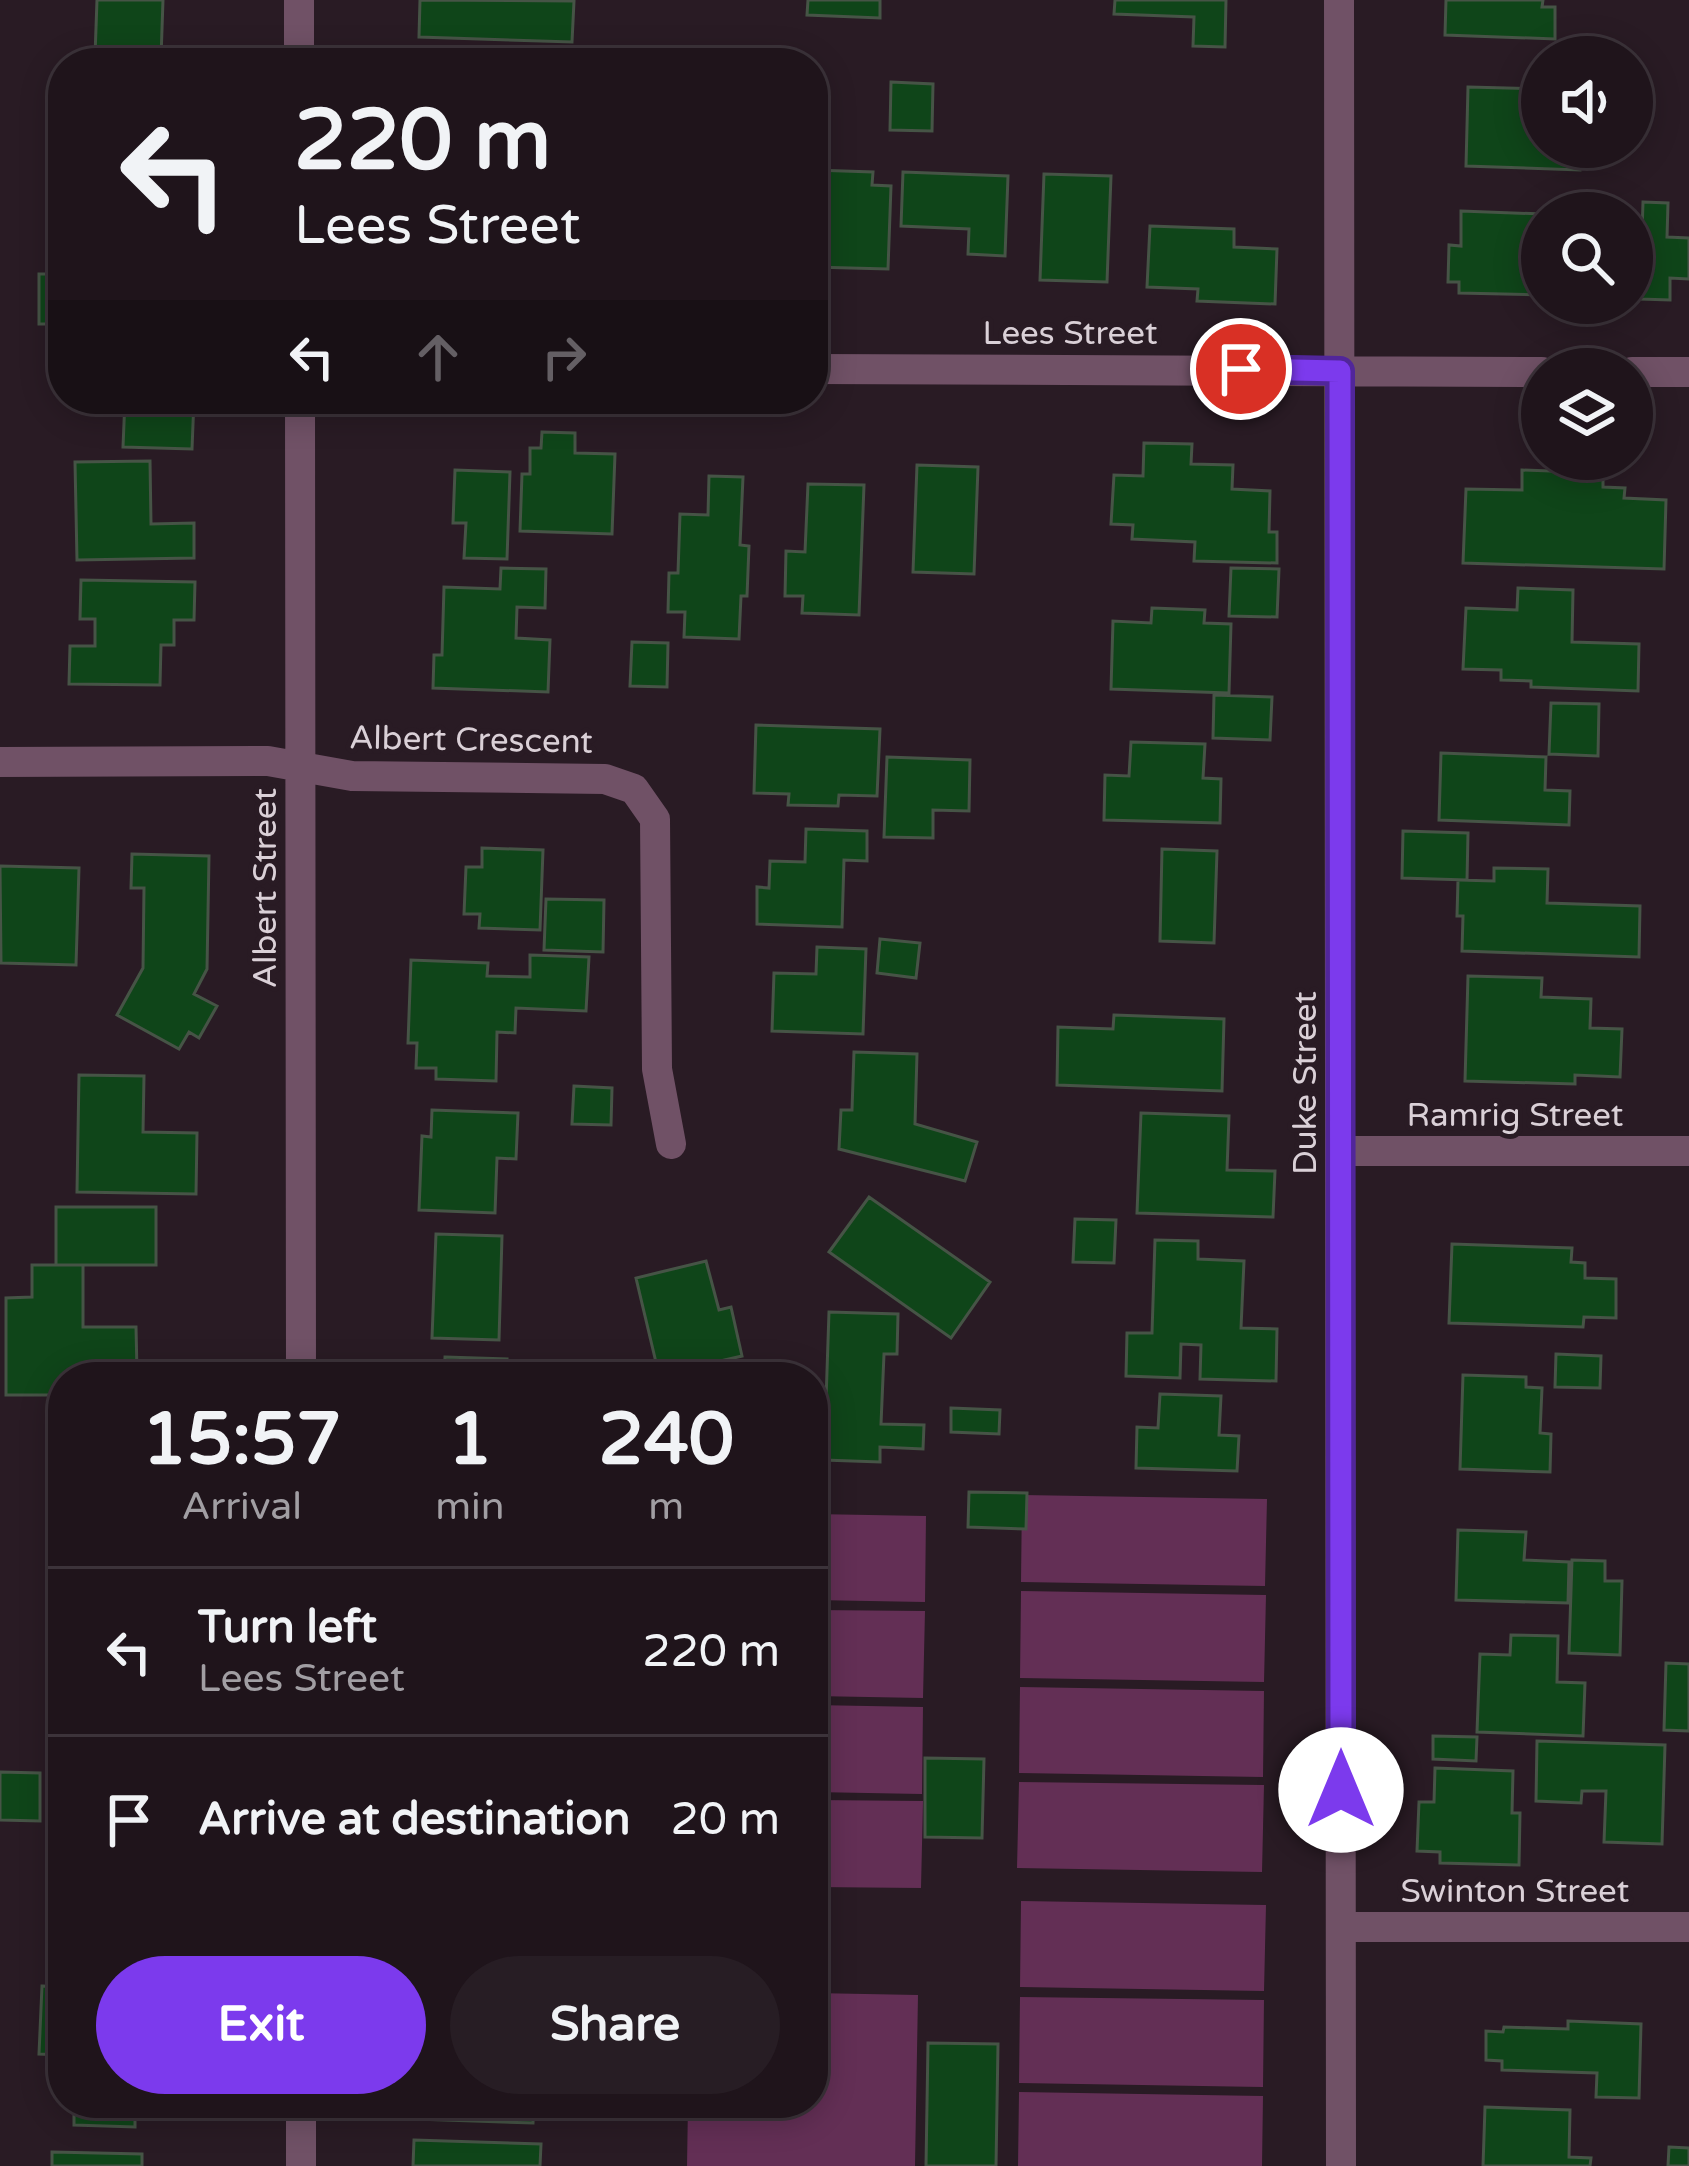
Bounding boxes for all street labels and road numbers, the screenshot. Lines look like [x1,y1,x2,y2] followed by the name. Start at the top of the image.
[982,314,1158,353] street label: Lees Street
[349,718,593,762] street label: Albert Crescent
[246,788,285,988] street label: Albert Street
[1286,991,1325,1175] street label: Duke Street
[1407,1096,1623,1135] street label: Ramrig Street
[1401,1872,1629,1911] street label: Swinton Street

